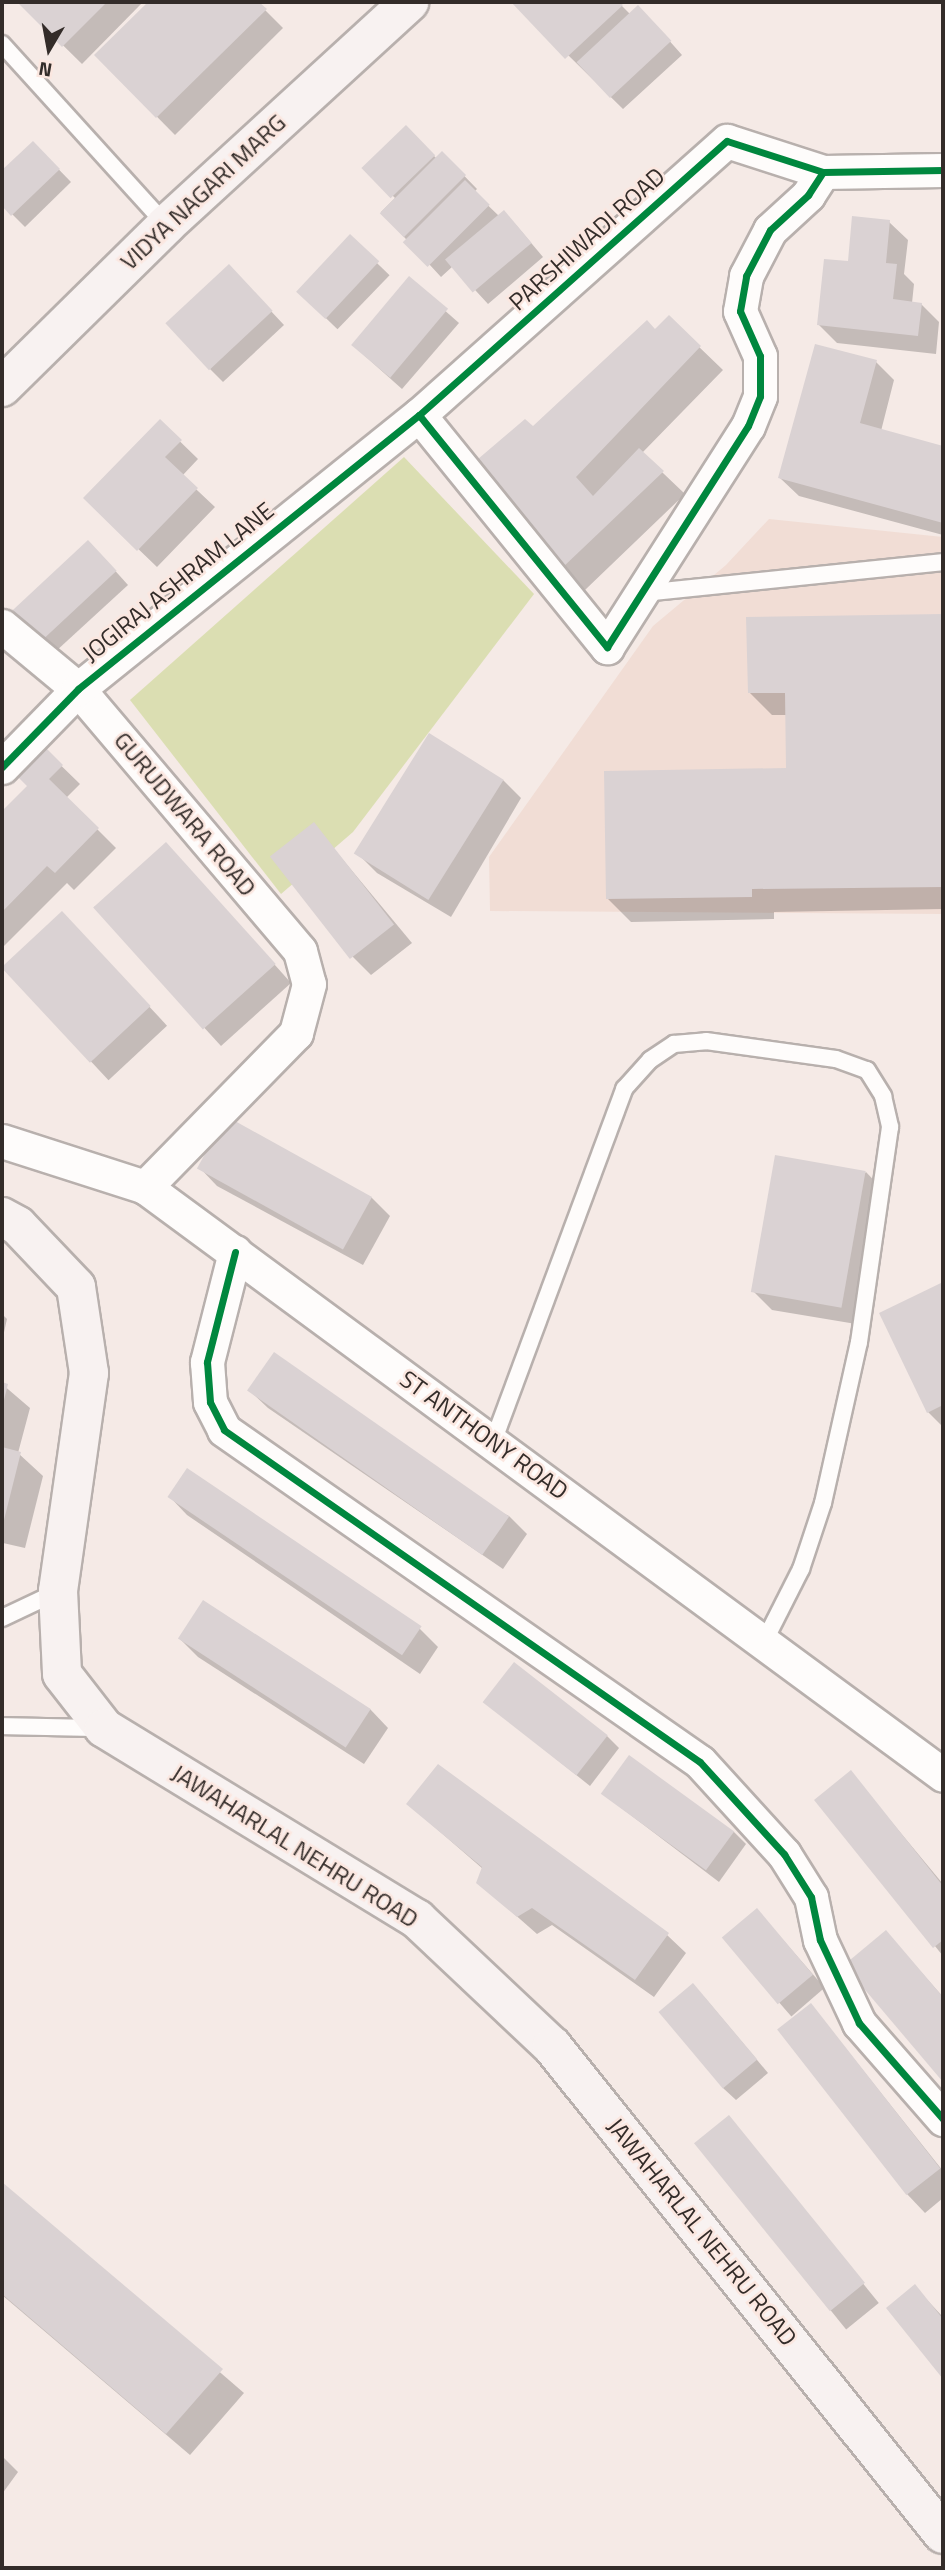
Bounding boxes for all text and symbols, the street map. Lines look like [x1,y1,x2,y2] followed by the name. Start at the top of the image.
[14,14,84,84] north arrow
[36,55,54,86] text: N
[114,108,292,276] street label: VIDYA NAGARI MARG
[503,162,671,316] street label: PARSHIWADI ROAD
[77,496,279,668] street label: JOGIRAJ ASHRAM LANE
[108,726,262,902] street label: GURUDWARA ROAD
[394,1364,574,1506] street label: ST ANTHONY ROAD
[167,1758,423,1934] street label: JAWAHARLAL NEHRU ROAD
[601,2112,803,2352] street label: JAWAHARLAL NEHRU ROAD

